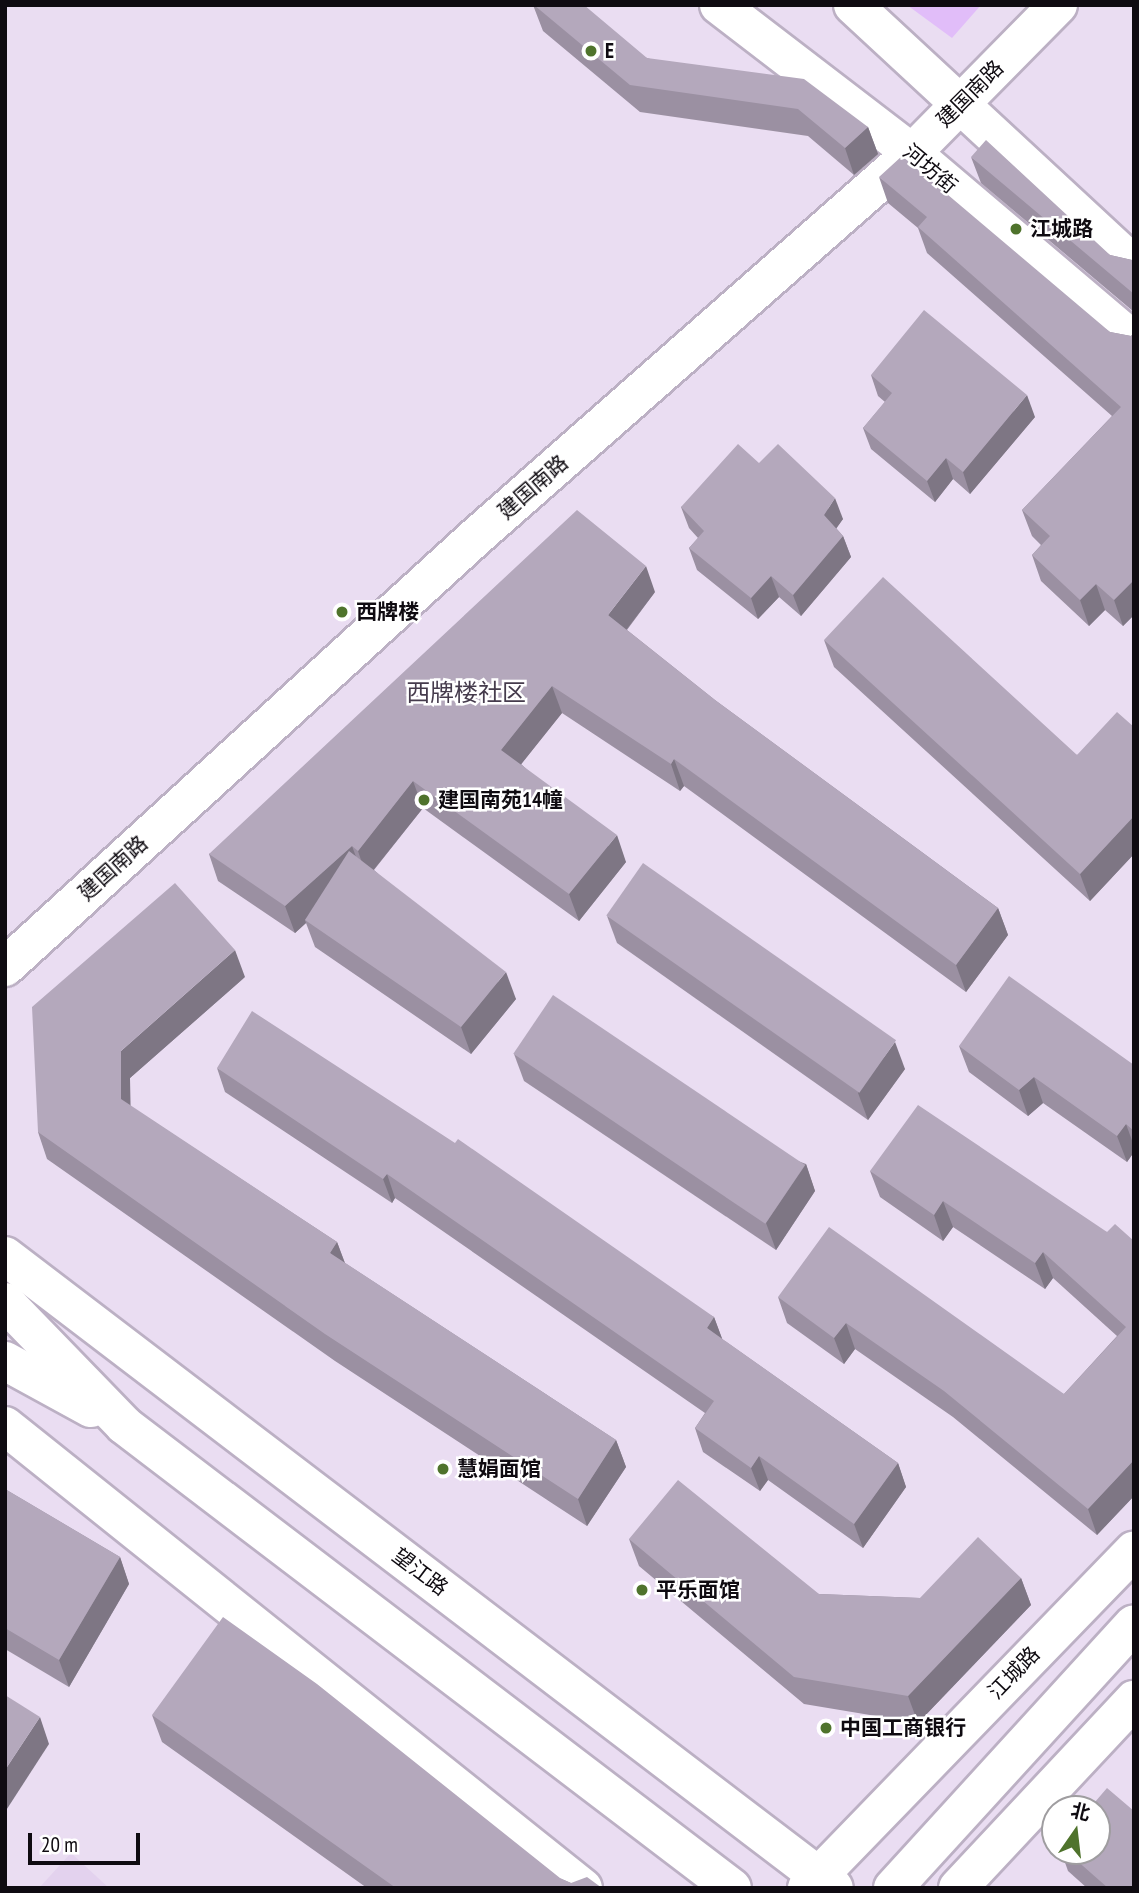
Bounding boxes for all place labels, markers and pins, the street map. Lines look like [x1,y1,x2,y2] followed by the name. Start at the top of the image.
[605,38,614,64] place label: E
[583,43,599,59] marker: E
[1030,216,1093,242] place label: 江城路
[1008,221,1024,237] marker: 江城路
[356,599,419,625] place label: 西牌楼
[334,604,350,620] marker: 西牌楼
[438,787,563,813] place label: 建国南苑14幢
[416,792,432,808] marker: 建国南苑14幢
[457,1456,541,1482] place label: 慧娟面馆
[435,1461,451,1477] marker: 慧娟面馆
[656,1577,740,1603] place label: 平乐面馆
[634,1582,650,1598] marker: 平乐面馆
[840,1715,966,1741] place label: 中国工商银行
[818,1720,834,1736] marker: 中国工商银行

